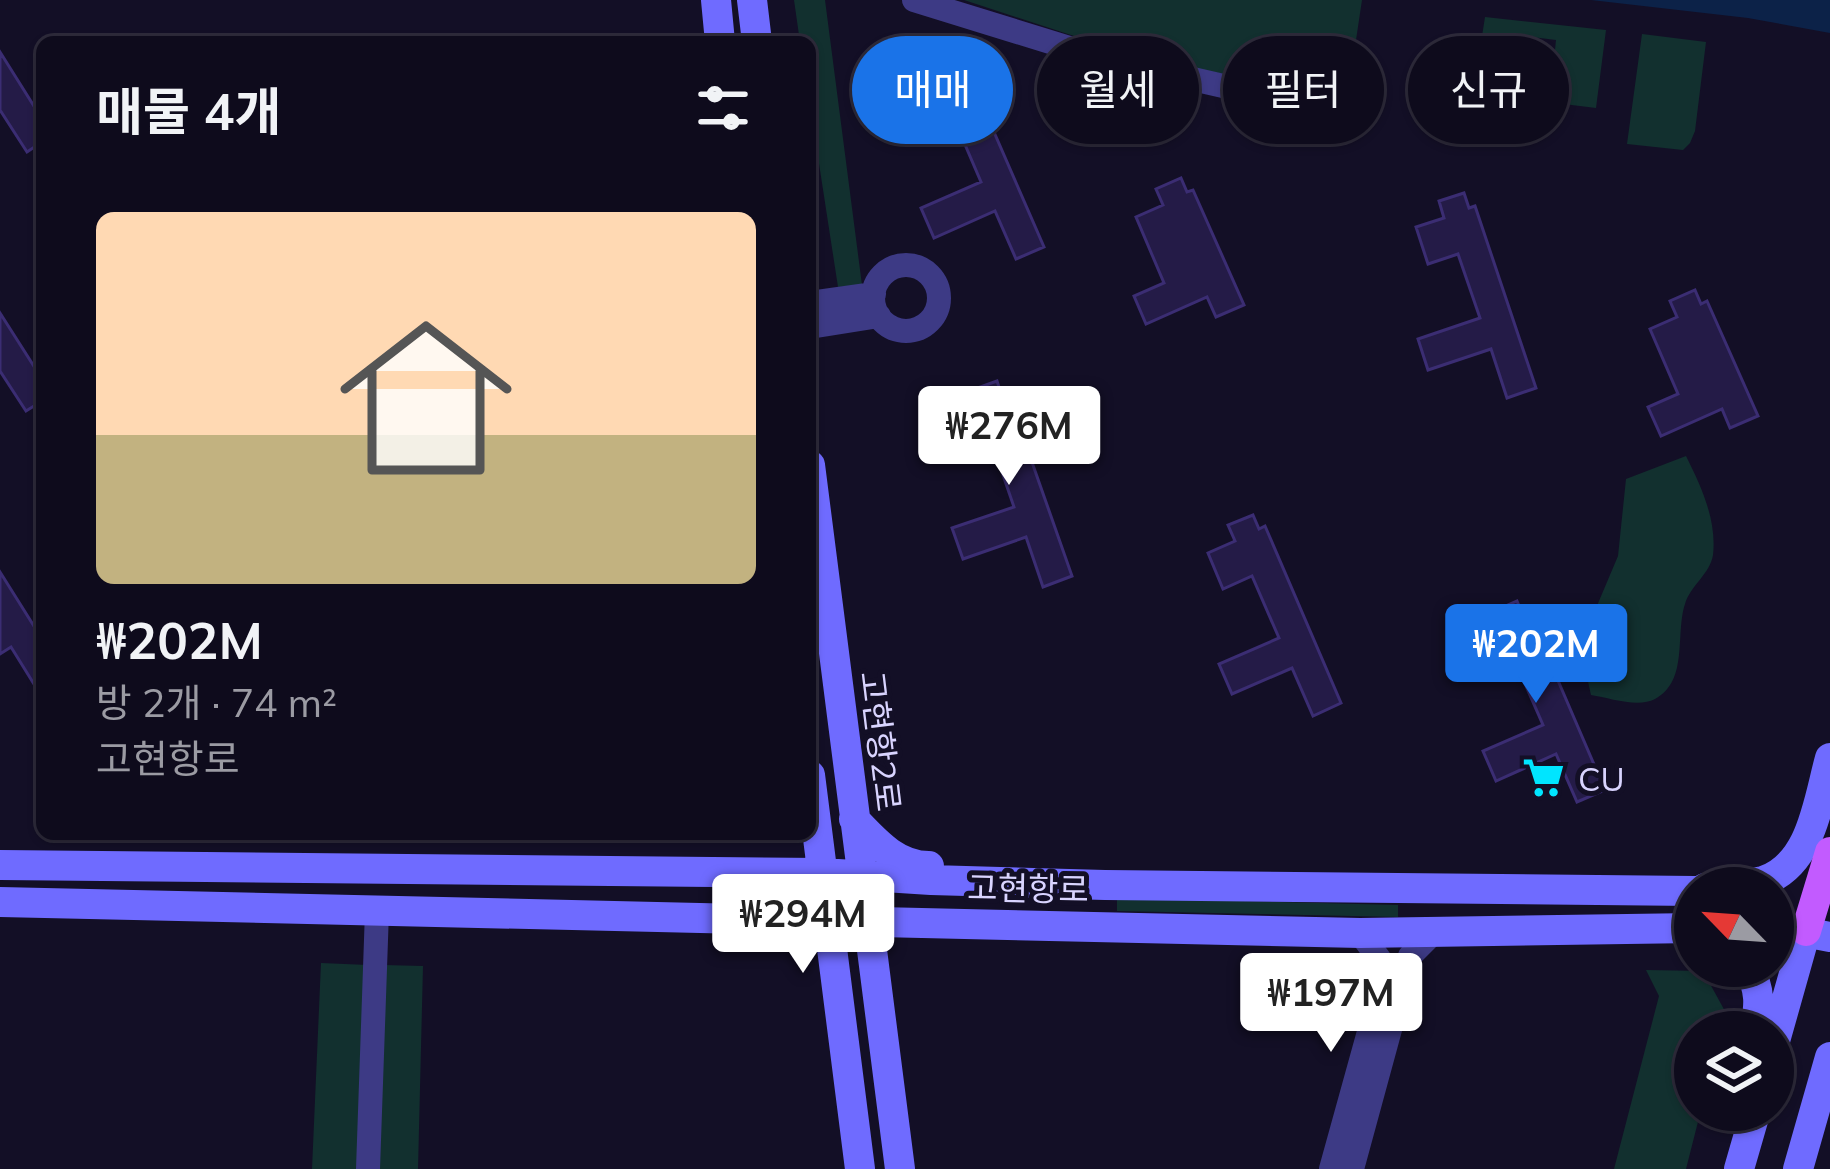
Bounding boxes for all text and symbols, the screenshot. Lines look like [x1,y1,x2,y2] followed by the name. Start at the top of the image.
[852,36,1013,144] chip: 매매
[1037,36,1199,144] chip: 월세
[1223,36,1384,144] chip: 필터
[1408,36,1569,144] chip: 신규
[690,75,756,141] icon: filters
[96,79,281,143] text: 매물 4개
[318,290,534,506] icon: home
[925,386,1093,488] pin: ₩276M
[945,400,1073,449] text: ₩276M
[1452,604,1620,706] pin: ₩202M
[96,608,263,672] text: ₩202M
[1472,618,1600,667] text: ₩202M
[852,668,910,814] street label: 고현항2로
[96,678,337,727] text: 방 2개 · 74 m²
[96,734,240,783] text: 고현항로
[1521,755,1567,801] supermarket icon: CU
[1578,758,1625,799] place label: CU
[967,866,1089,910] street label: 고현항로
[1674,867,1794,987] north arrow
[1674,867,1794,1131] map controls
[719,874,887,976] pin: ₩294M
[739,888,867,937] text: ₩294M
[1247,953,1415,1055] pin: ₩197M
[1267,967,1395,1016] text: ₩197M
[1674,1011,1794,1131] button: layers

